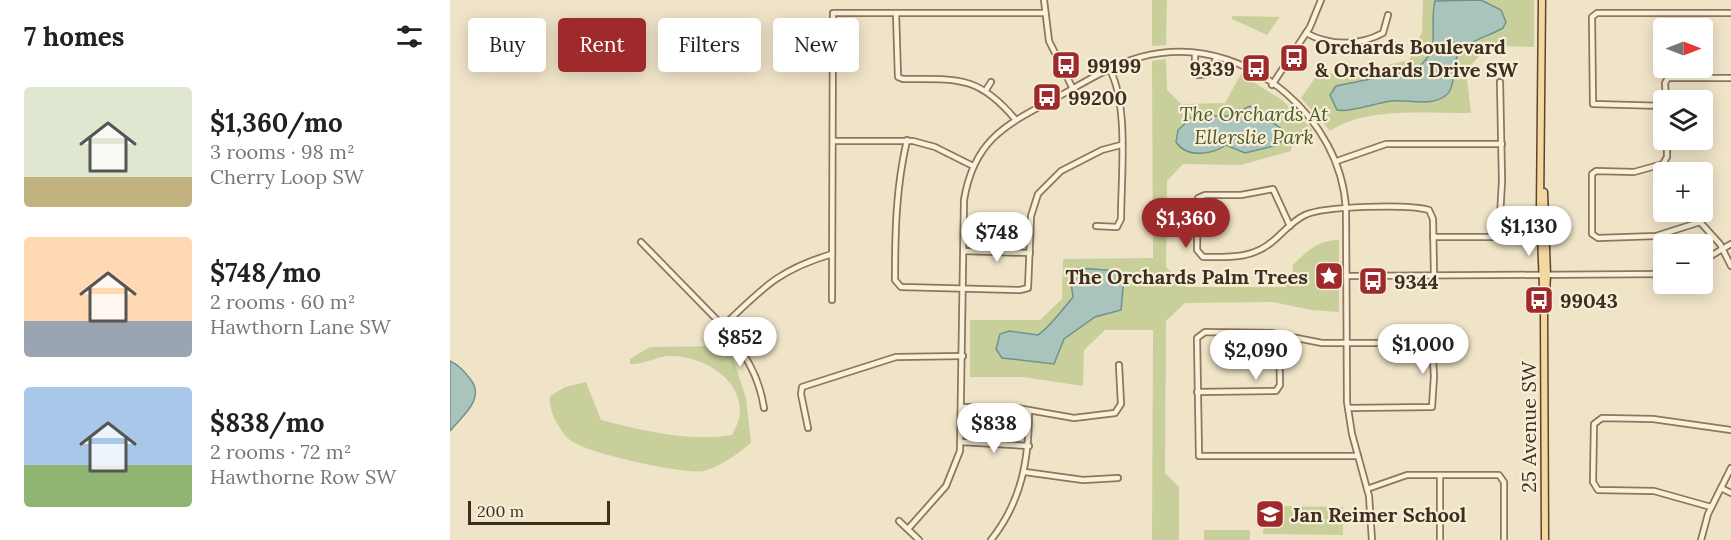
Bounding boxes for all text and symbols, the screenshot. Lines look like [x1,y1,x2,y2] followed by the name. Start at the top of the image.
[468,18,546,72] chip: Buy
[558,18,646,72] chip: Rent
[658,18,761,72] chip: Filters
[773,18,859,72] chip: New
[1653,18,1713,78] north arrow
[1653,18,1713,294] map controls
[24,20,124,53] text: 7 homes
[393,20,426,53] icon: filters
[1315,34,1518,82] place label: Orchards Boulevard & Orchards Drive SW
[1278,42,1310,74] bus stop icon: Orchards Boulevard & Orchards Drive SW
[1050,49,1082,81] bus stop icon: 99199
[1240,52,1272,84] bus stop icon: 9339
[1087,53,1141,78] place label: 99199
[1190,56,1235,81] place label: 9339
[1031,81,1063,113] bus stop icon: 99200
[1068,85,1127,110] place label: 99200
[1653,90,1713,150] button: layers
[1180,101,1329,149] park label: The Orchards At Ellerslie Park
[210,106,343,139] text: $1,360/mo
[72,111,144,183] icon: home
[210,139,355,164] text: 3 rooms · 98 m²
[1653,162,1713,222] button: +
[210,164,364,189] text: Cherry Loop SW
[1137,198,1235,249] pin: $1,360
[1156,205,1216,230] text: $1,360
[1480,206,1578,257] pin: $1,130
[961,212,1033,263] pin: $748
[1501,213,1557,238] text: $1,130
[975,219,1019,244] text: $748
[1653,234,1713,294] button: −
[210,256,321,289] text: $748/mo
[1313,260,1345,292] place icon: The Orchards Palm Trees
[72,261,144,333] icon: home
[1066,264,1308,289] place label: The Orchards Palm Trees
[1357,265,1389,297] bus stop icon: 9344
[1394,269,1439,294] place label: 9344
[1523,284,1555,316] bus stop icon: 99043
[1560,288,1618,313] place label: 99043
[210,289,355,314] text: 2 rooms · 60 m²
[210,314,391,339] text: Hawthorn Lane SW
[704,317,776,368] pin: $852
[718,324,762,349] text: $852
[1374,324,1472,375] pin: $1,000
[1207,330,1305,381] pin: $2,090
[1392,331,1454,356] text: $1,000
[1224,337,1288,362] text: $2,090
[1516,360,1541,493] street label: 25 Avenue SW
[958,403,1030,454] pin: $838
[210,406,324,439] text: $838/mo
[971,410,1017,435] text: $838
[72,411,144,483] icon: home
[210,439,351,464] text: 2 rooms · 72 m²
[210,464,396,489] text: Hawthorne Row SW
[468,498,610,526] scale bar
[1254,498,1286,530] school or university icon: Jan Reimer School
[477,501,524,521] text: 200 m
[1291,502,1466,527] place label: Jan Reimer School

